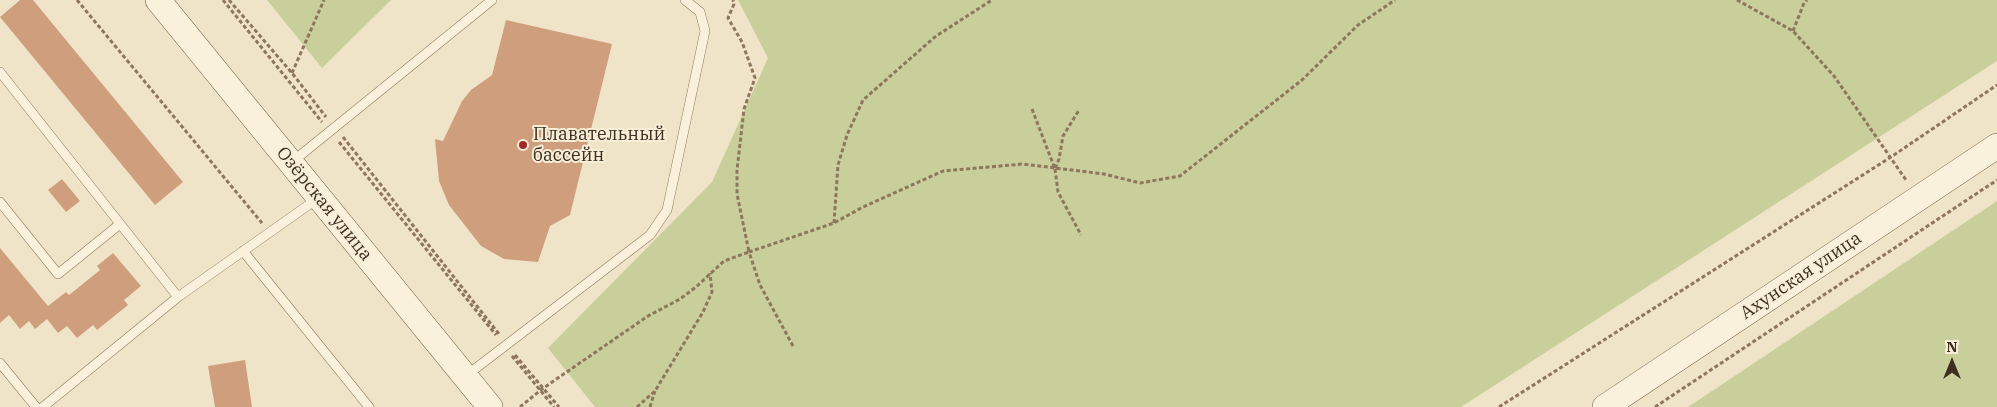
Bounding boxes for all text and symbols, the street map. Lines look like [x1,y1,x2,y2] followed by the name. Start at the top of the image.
[533,124,665,166] place label: Плавательный бассейн
[517,139,529,151] marker: Плавательный бассейн
[271,143,377,265] street label: Озёрская улица
[1736,227,1866,325] street label: Ахунская улица
[1927,337,1977,387] north arrow
[1946,338,1958,356] text: N

